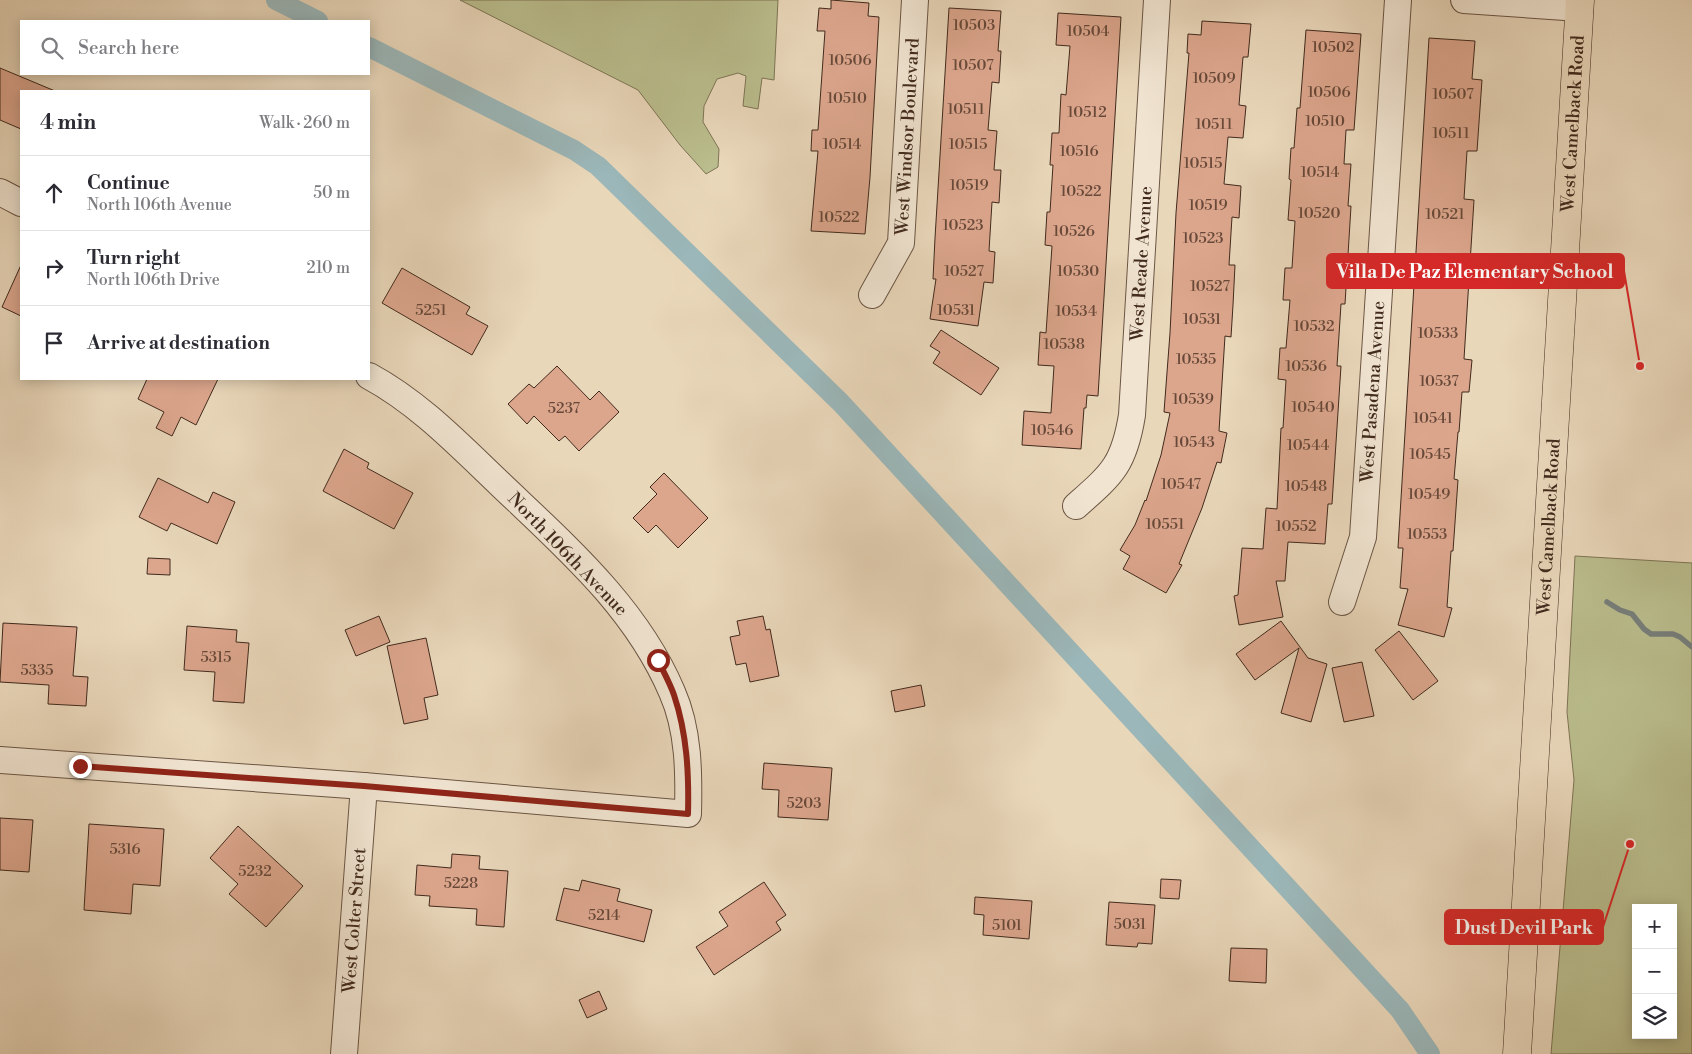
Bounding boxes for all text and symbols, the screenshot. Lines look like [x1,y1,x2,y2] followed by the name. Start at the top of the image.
[953,16,995,35] house number: 10503
[20,20,370,75] search box
[1066,22,1110,41] house number: 10504
[38,34,66,62] icon: search
[1556,34,1590,214] street label: West Camelback Road
[78,36,179,60] text: Search here
[890,37,925,237] street label: West Windsor Boulevard
[1312,38,1354,57] house number: 10502
[828,51,872,70] house number: 10506
[952,56,994,75] house number: 10507
[1192,69,1236,88] house number: 10509
[1307,83,1351,102] house number: 10506
[1432,85,1474,104] house number: 10507
[827,89,867,108] house number: 10510
[947,100,985,119] house number: 10511
[1067,103,1107,122] house number: 10512
[40,110,96,136] text: 4 min
[1305,112,1345,131] house number: 10510
[259,113,350,133] text: Walk · 260 m
[1195,115,1233,134] house number: 10511
[1432,124,1470,143] house number: 10511
[823,135,862,154] house number: 10514
[949,135,987,154] house number: 10515
[1059,142,1099,161] house number: 10516
[1184,154,1222,173] house number: 10515
[1301,163,1340,182] house number: 10514
[87,171,170,195] text: Continue
[949,176,989,195] house number: 10519
[40,179,68,207] icon: ahead
[1060,182,1102,201] house number: 10522
[313,183,350,203] text: 50 m
[1125,185,1158,343] street label: West Reade Avenue
[87,195,232,215] text: North 106th Avenue
[1188,196,1228,215] house number: 10519
[1298,204,1340,223] house number: 10520
[1425,205,1465,224] house number: 10521
[818,208,860,227] house number: 10522
[942,216,984,235] house number: 10523
[1053,222,1095,241] house number: 10526
[1182,229,1224,248] house number: 10523
[87,246,180,270] text: Turn right
[40,254,68,282] icon: right
[1327,254,1624,288] callout: Villa De Paz Elementary School
[306,258,350,278] text: 210 m
[1335,260,1614,284] text: Villa De Paz Elementary School
[944,262,985,281] house number: 10527
[1057,262,1099,281] house number: 10530
[87,270,220,290] text: North 106th Drive
[1190,277,1231,296] house number: 10527
[1356,300,1390,484] street label: West Pasadena Avenue
[415,301,447,320] house number: 5251
[937,301,976,320] house number: 10531
[1055,302,1097,321] house number: 10534
[1183,310,1222,329] house number: 10531
[1293,317,1335,336] house number: 10532
[1418,324,1458,343] house number: 10533
[40,329,68,357] icon: arrive
[87,331,270,355] text: Arrive at destination
[1043,335,1085,354] house number: 10538
[1176,350,1216,369] house number: 10535
[1285,357,1327,376] house number: 10536
[1419,372,1459,391] house number: 10537
[1172,390,1214,409] house number: 10539
[1291,398,1335,417] house number: 10540
[548,399,581,418] house number: 5237
[1413,409,1453,428] house number: 10541
[1031,421,1073,440] house number: 10546
[1173,433,1215,452] house number: 10543
[1287,436,1329,455] house number: 10544
[1532,437,1566,617] street label: West Camelback Road
[1409,445,1451,464] house number: 10545
[1161,475,1202,494] house number: 10547
[1285,477,1327,496] house number: 10548
[1408,485,1450,504] house number: 10549
[503,488,633,621] street label: North 106th Avenue
[1146,515,1185,534] house number: 10551
[1275,517,1317,536] house number: 10552
[1407,525,1447,544] house number: 10553
[201,648,231,667] house number: 5315
[647,649,670,672] route start
[20,661,54,680] house number: 5335
[69,755,92,778] route end
[786,794,822,813] house number: 5203
[109,840,141,859] house number: 5316
[337,846,371,995] street label: West Colter Street
[238,862,272,881] house number: 5232
[444,874,478,893] house number: 5228
[1632,904,1677,1039] map controls
[1632,904,1677,949] button: +
[588,906,620,925] house number: 5214
[1445,910,1603,944] callout: Dust Devil Park
[1114,915,1147,934] house number: 5031
[992,916,1023,935] house number: 5101
[1455,916,1594,940] text: Dust Devil Park
[1632,949,1677,994] button: −
[1632,994,1677,1039] button: layers

